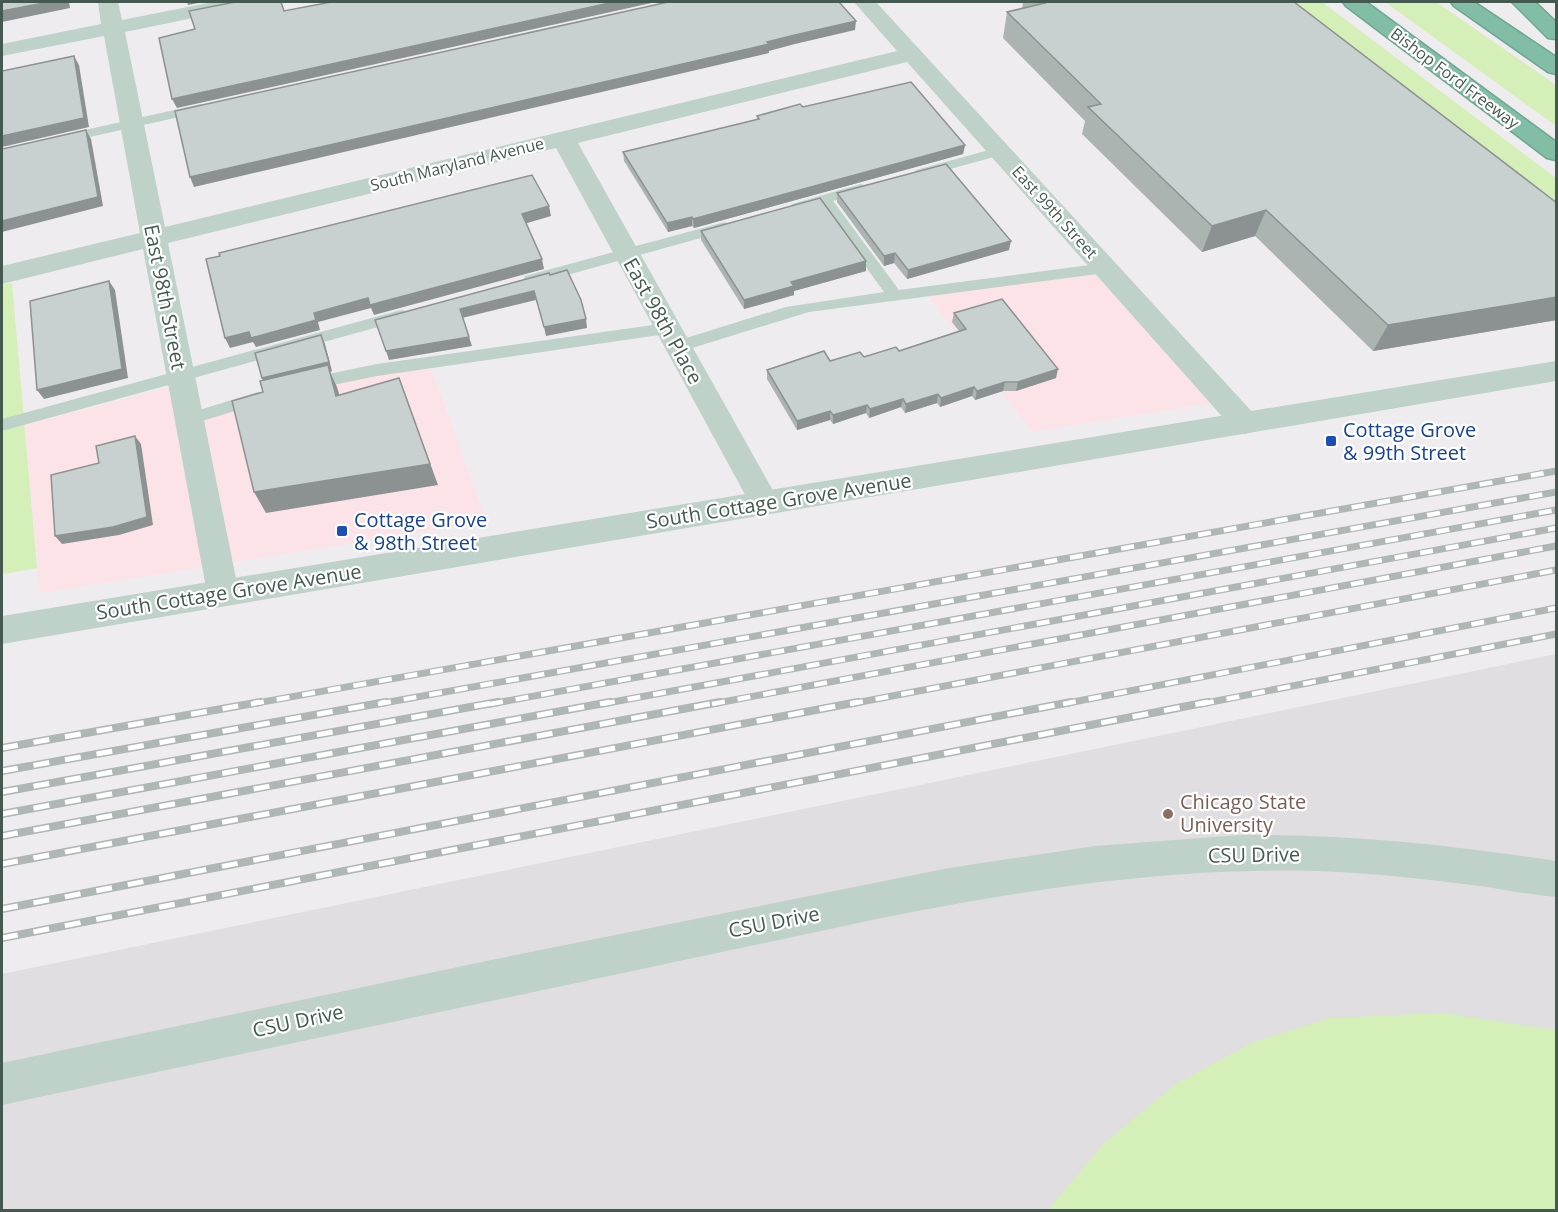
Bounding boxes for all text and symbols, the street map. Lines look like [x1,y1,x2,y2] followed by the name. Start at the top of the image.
[1386,22,1525,134] street label: Bishop Ford Freeway
[368,132,546,196] street label: South Maryland Avenue
[1007,161,1103,263] street label: East 99th Street
[138,222,193,372] street label: East 98th Street
[618,253,709,389] street label: East 98th Place
[1343,416,1476,466] place label: Cottage Grove & 99th Street
[1324,434,1338,448] marker: Cottage Grove & 99th Street
[644,466,913,535] street label: South Cottage Grove Avenue
[354,506,487,556] place label: Cottage Grove & 98th Street
[335,524,349,538] marker: Cottage Grove & 98th Street
[94,557,363,626] street label: South Cottage Grove Avenue
[1180,788,1306,838] place label: Chicago State University
[1161,807,1175,821] marker: Chicago State University
[1208,840,1300,869] street label: CSU Drive
[726,899,822,944] street label: CSU Drive
[250,998,346,1043] street label: CSU Drive

